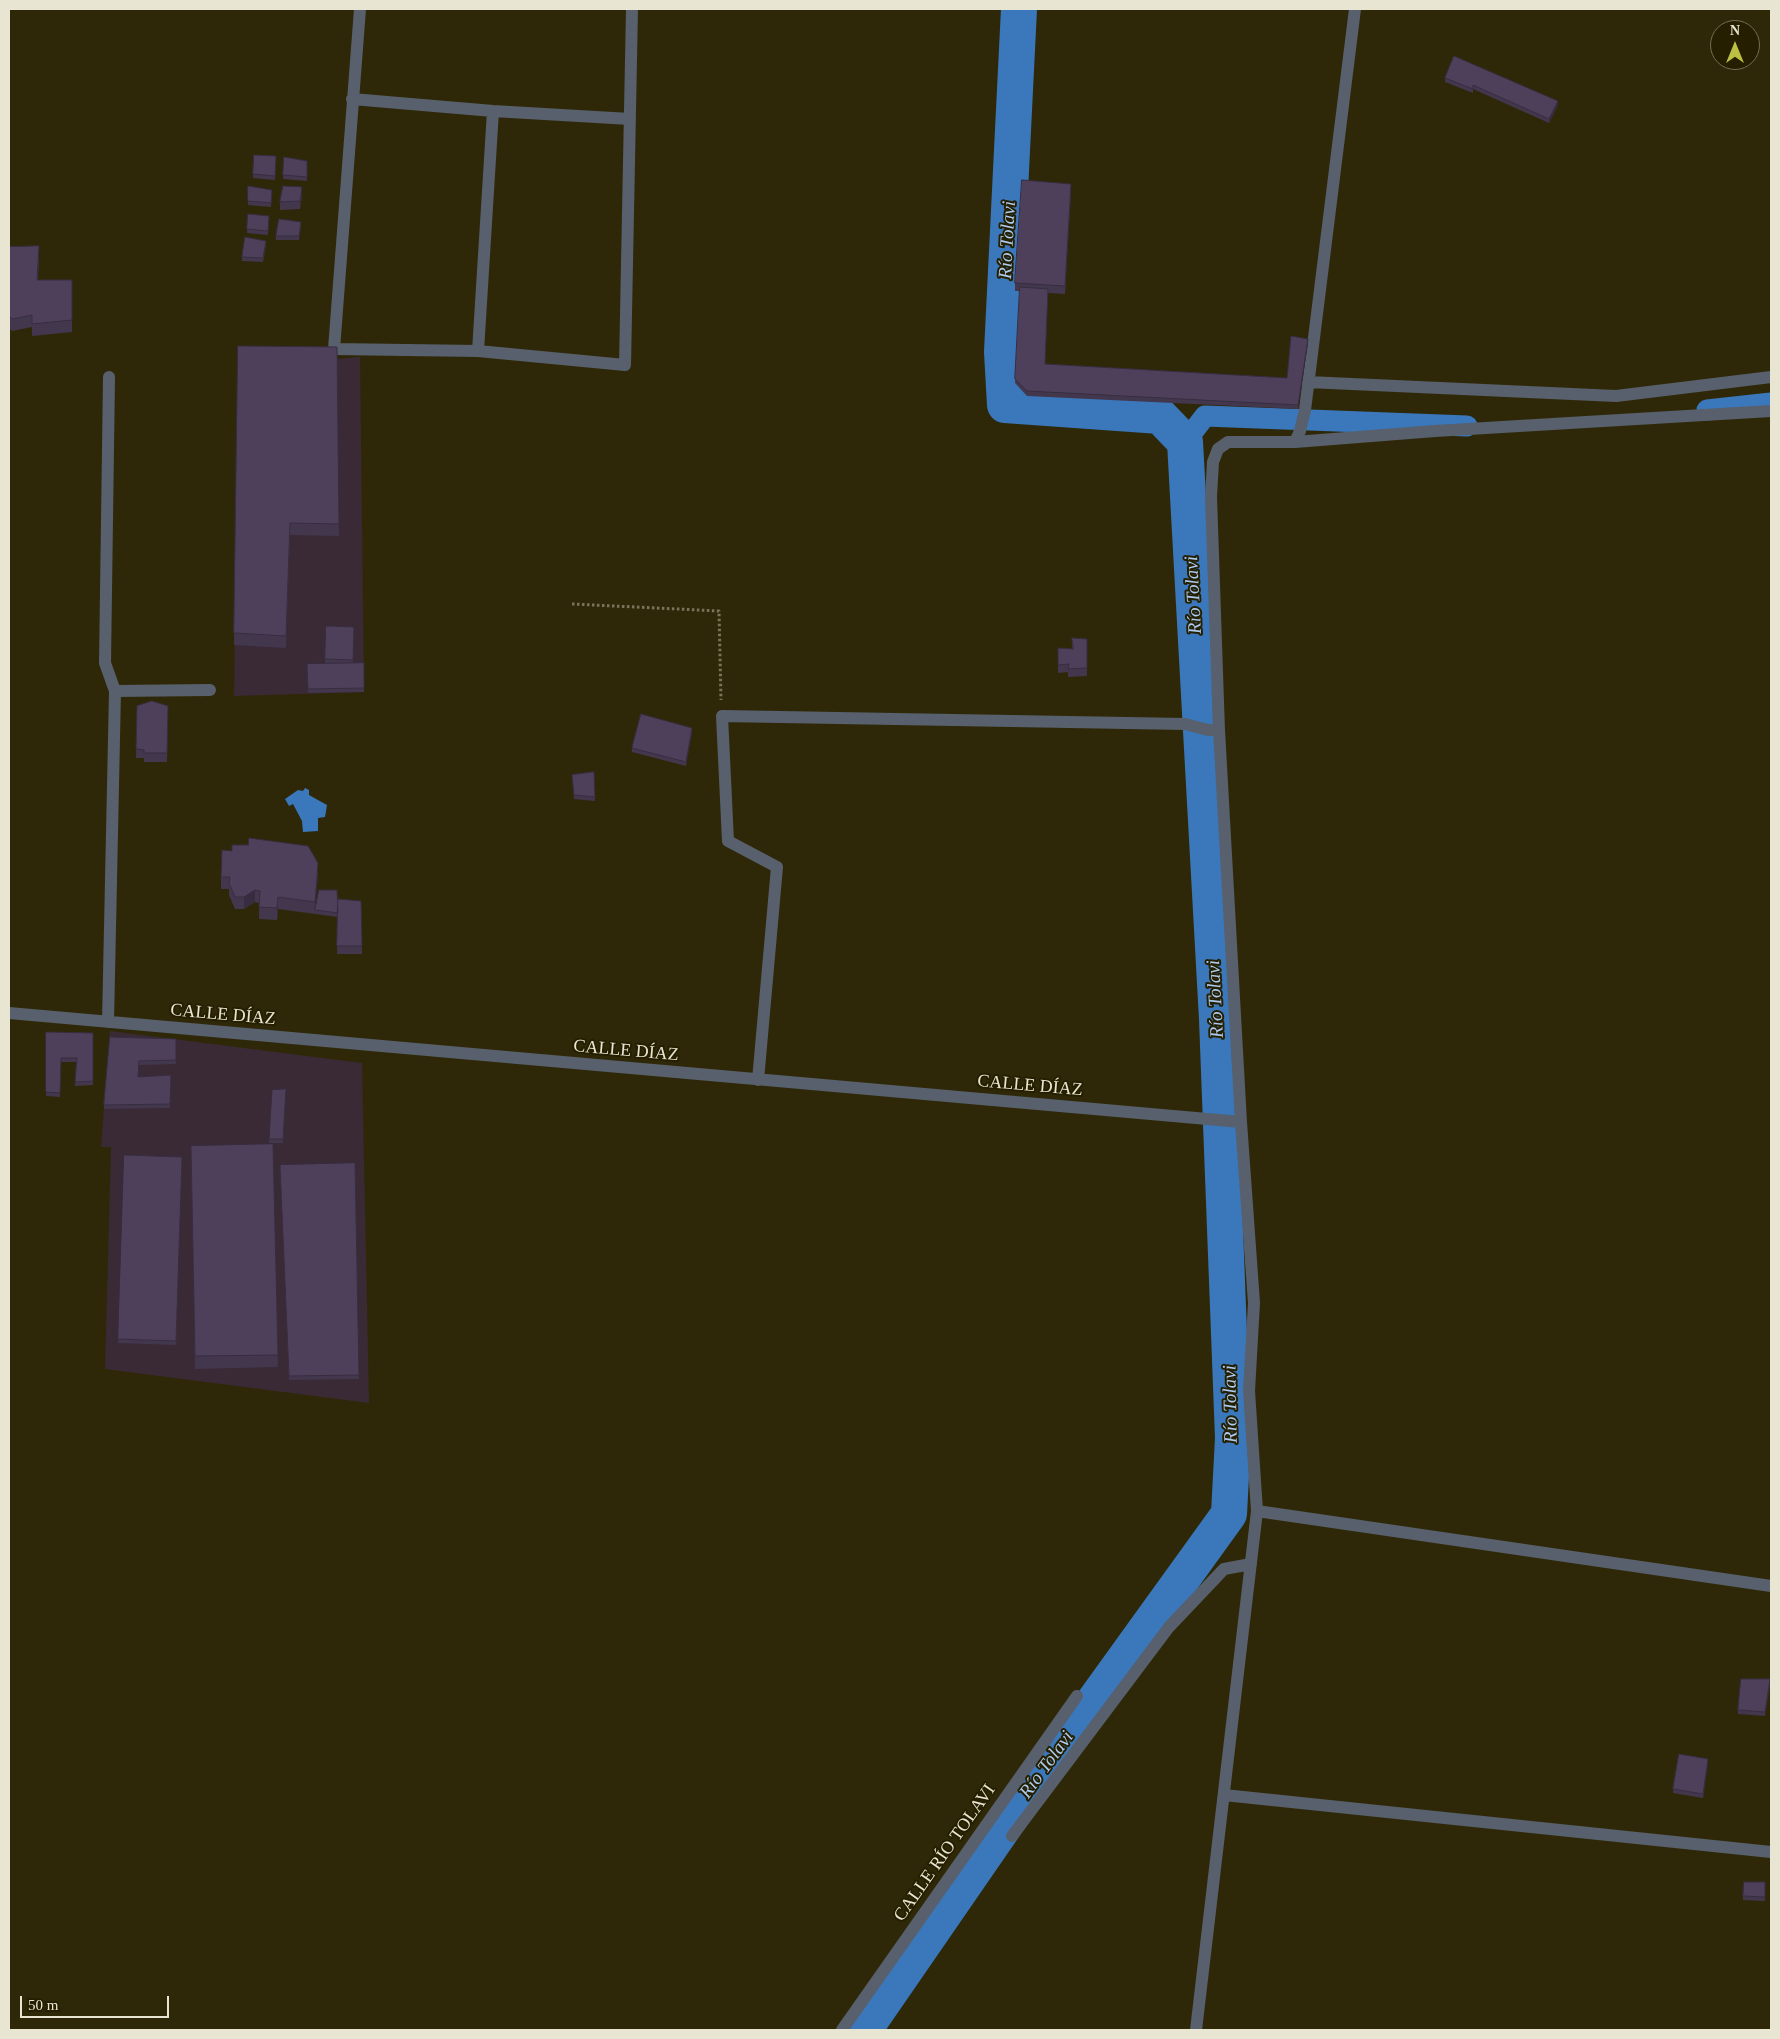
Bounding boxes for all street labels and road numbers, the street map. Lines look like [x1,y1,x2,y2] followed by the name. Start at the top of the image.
[170,1000,276,1030] street label: CALLE DÍAZ
[573,1036,679,1066] street label: CALLE DÍAZ
[977,1071,1083,1101] street label: CALLE DÍAZ
[890,1780,1000,1926] street label: CALLE RÍO TOLAVI

